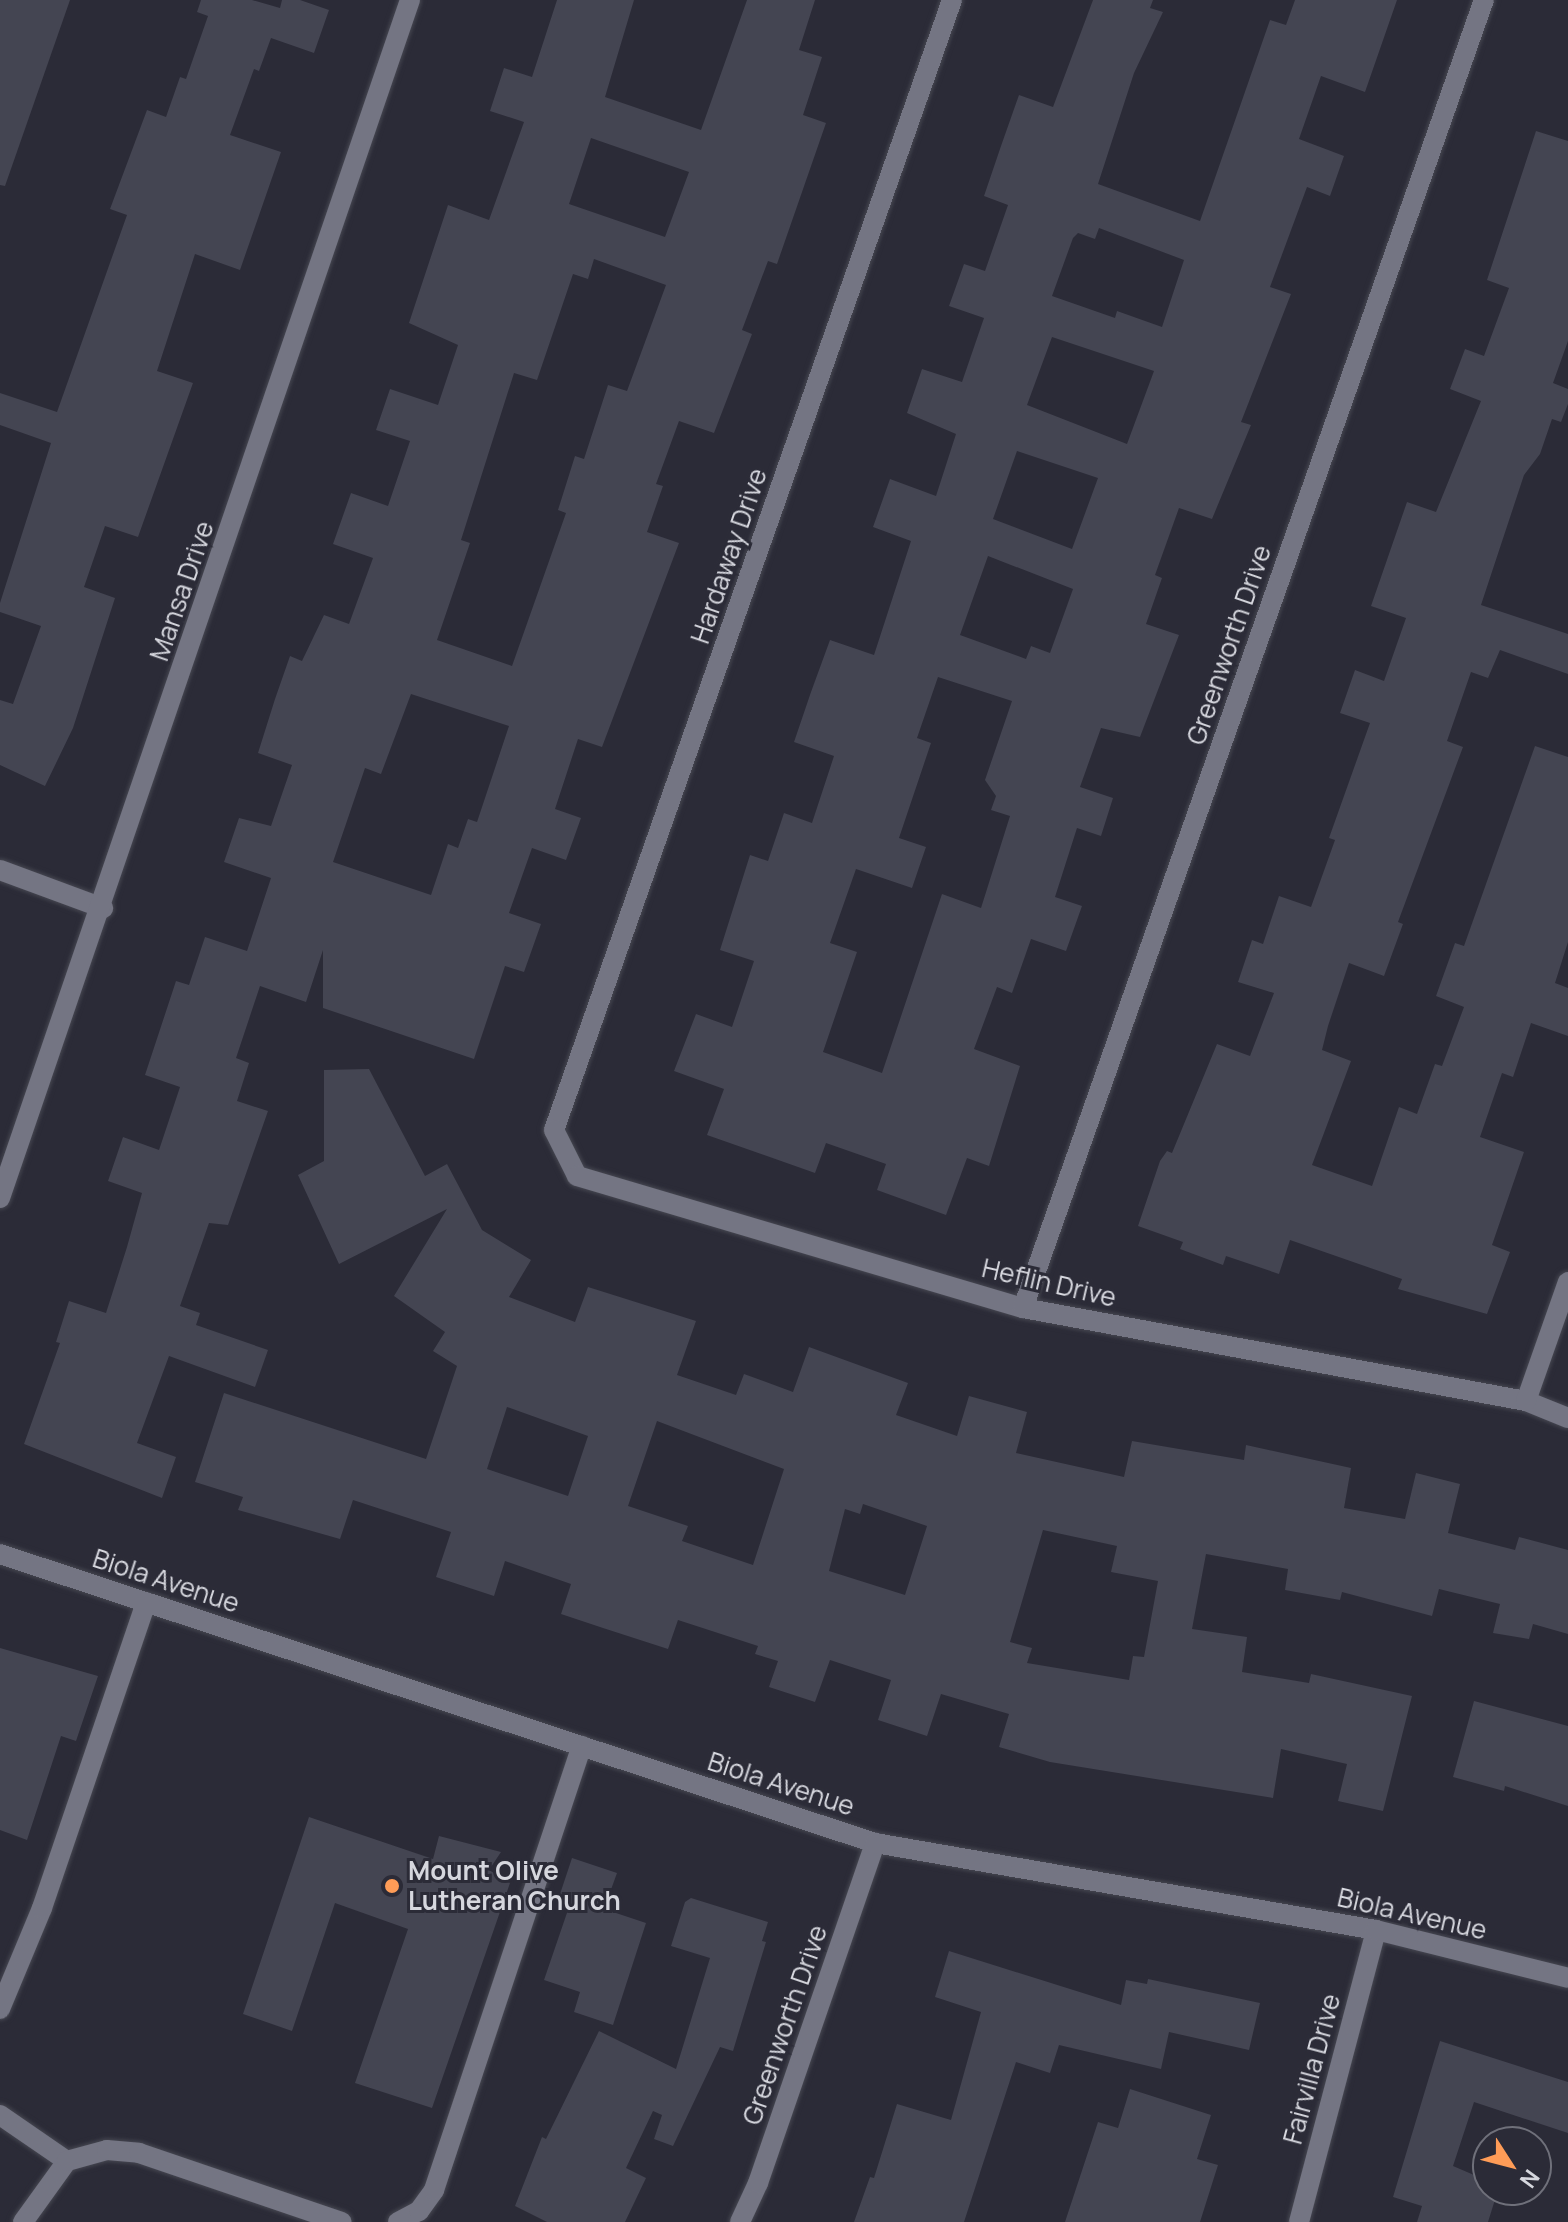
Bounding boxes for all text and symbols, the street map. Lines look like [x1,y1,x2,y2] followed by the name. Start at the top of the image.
[684,464,774,648] street label: Hardaway Drive
[144,517,220,665] street label: Mansa Drive
[1180,541,1278,749] street label: Greenworth Drive
[979,1252,1119,1314] street label: Heflin Drive
[89,1543,243,1619] street label: Biola Avenue
[704,1746,858,1822] street label: Biola Avenue
[408,1855,621,1916] place label: Mount Olive Lutheran Church
[383,1877,401,1895] marker: Mount Olive Lutheran Church
[1334,1882,1490,1946] street label: Biola Avenue
[736,1921,834,2129] street label: Greenworth Drive
[1277,1990,1347,2148] street label: Fairvilla Drive
[1472,2126,1552,2206] north arrow
[1513,2164,1547,2194] text: N

